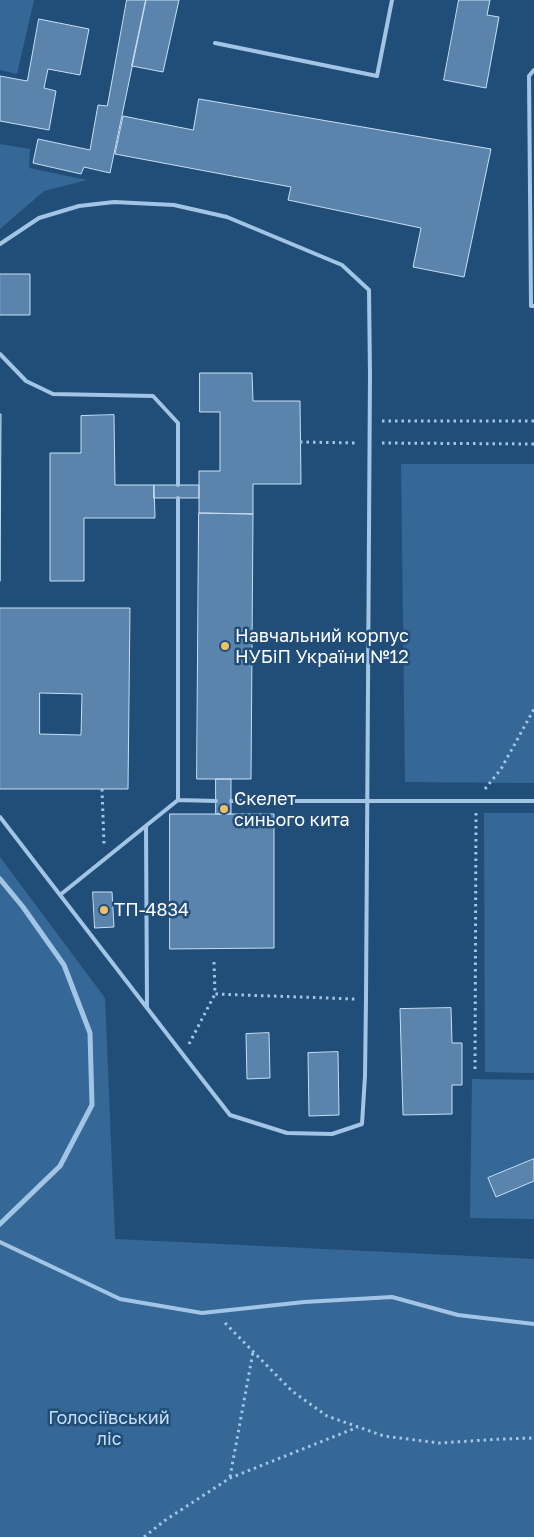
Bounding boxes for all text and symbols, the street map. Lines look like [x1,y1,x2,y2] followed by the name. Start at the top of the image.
[235,625,409,668] place label: Навчальний корпус НУБіП України №12
[219,640,231,652] marker: Навчальний корпус НУБіП України №12
[234,788,350,831] place label: Скелет синього кита
[218,803,230,815] marker: Скелет синього кита
[114,899,189,921] place label: ТП-4834
[98,904,110,916] marker: ТП-4834
[48,1407,170,1450] park label: Голосіївський ліс

